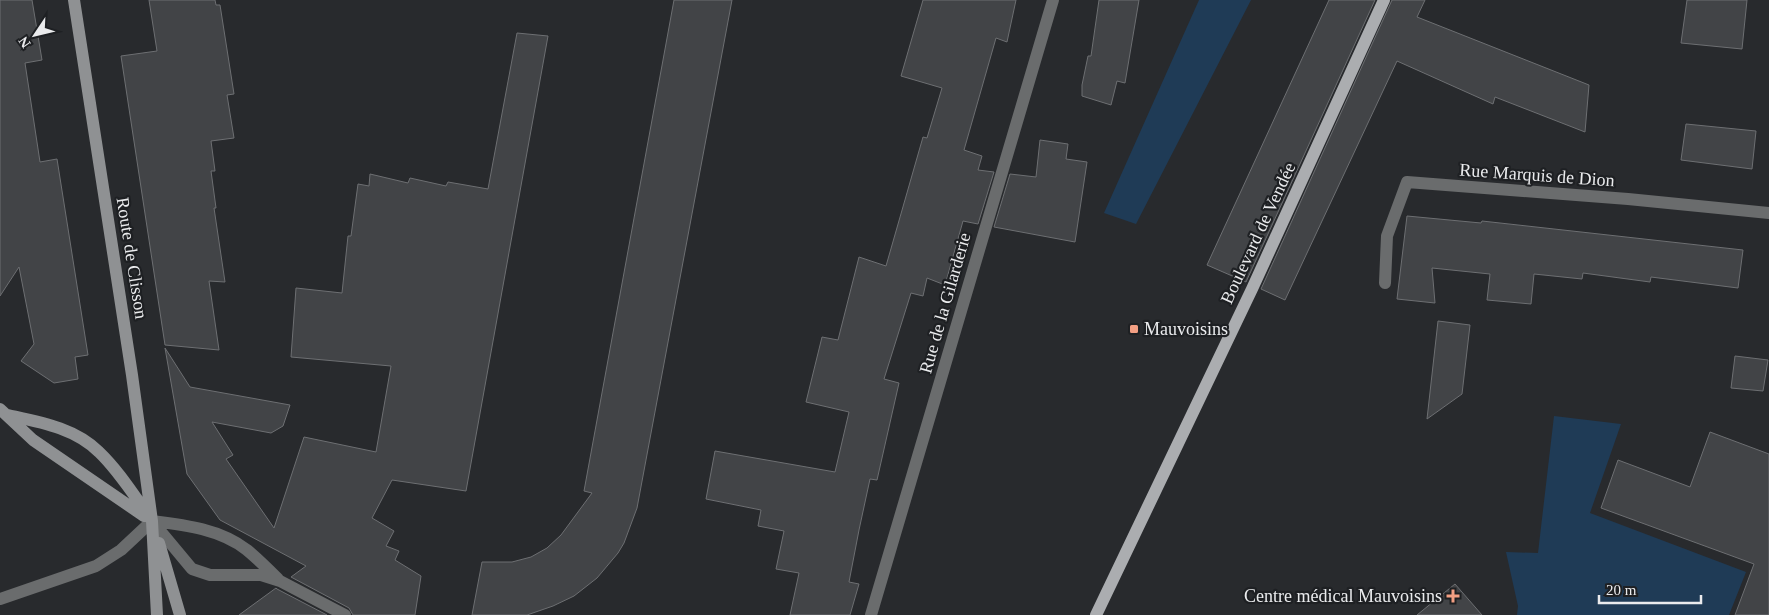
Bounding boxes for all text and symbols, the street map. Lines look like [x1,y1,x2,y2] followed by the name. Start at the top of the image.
[10,10,60,60] north arrow
[16,34,34,51] text: N
[1216,159,1300,307] street label: Boulevard de Vendée
[1459,160,1615,190] street label: Rue Marquis de Dion
[113,196,151,320] street label: Route de Clisson
[915,230,975,376] street label: Rue de la Gilarderie
[1144,319,1228,339] place label: Mauvoisins
[1128,323,1140,335] marker: Mauvoisins
[1599,572,1702,604] scale bar
[1606,582,1637,598] text: 20 m
[1244,586,1442,606] place label: Centre médical Mauvoisins
[1446,589,1460,603] marker: Centre médical Mauvoisins

